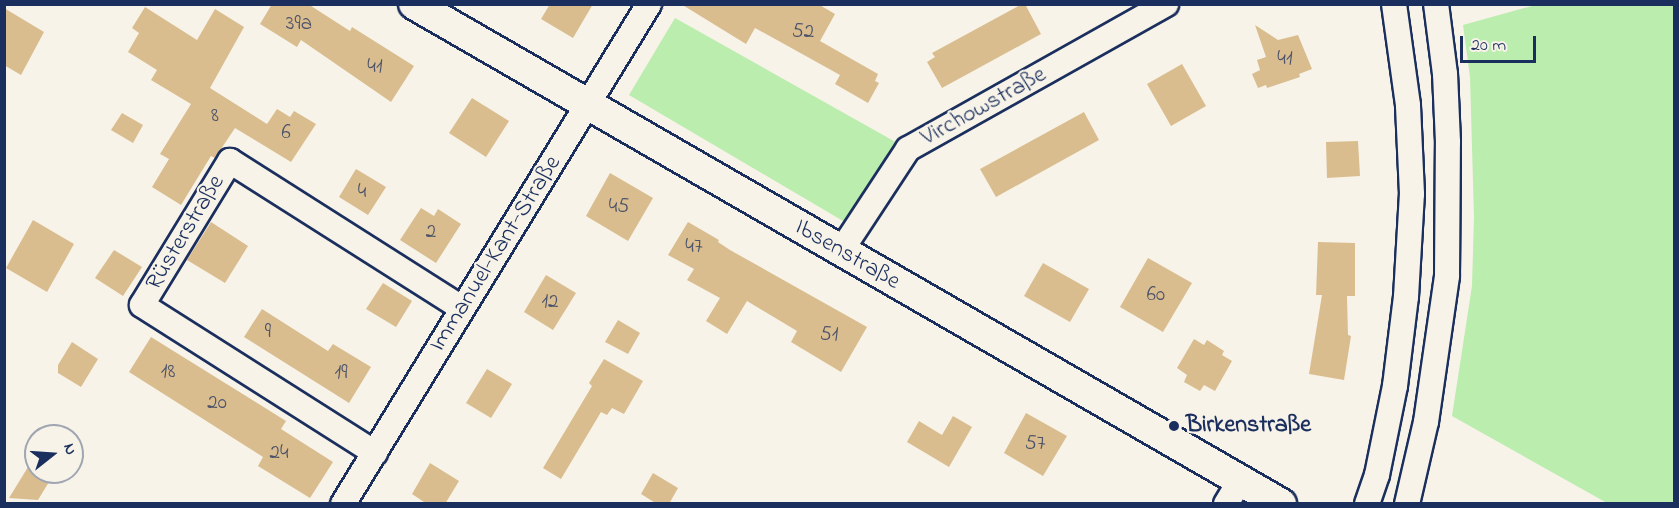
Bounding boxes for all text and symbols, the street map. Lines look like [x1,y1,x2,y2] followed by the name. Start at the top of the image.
[286,11,312,37] house number: 39a
[792,19,814,45] house number: 52
[1463,24,1540,62] scale bar
[1471,33,1506,59] text: 20 m
[1277,46,1293,72] house number: 41
[367,54,383,80] house number: 41
[916,61,1052,153] street label: Virchowstraße
[211,103,219,129] house number: 8
[281,120,291,146] house number: 6
[424,151,568,357] street label: Immanuel-Kant-Straße
[140,170,232,296] street label: Rüsterstraße
[358,179,366,205] house number: 4
[609,194,629,220] house number: 45
[789,213,905,297] street label: Ibsenstraße
[426,219,436,245] house number: 2
[685,234,703,260] house number: 47
[1147,282,1165,308] house number: 60
[541,289,559,315] house number: 12
[265,319,271,345] house number: 9
[820,322,838,348] house number: 51
[161,359,175,385] house number: 18
[335,360,347,386] house number: 19
[207,390,227,416] house number: 20
[1186,412,1311,440] place label: Birkenstraße
[1167,419,1181,433] marker: Birkenstraße
[24,424,84,484] north arrow
[1025,431,1045,457] house number: 57
[269,440,289,466] house number: 24
[56,441,82,458] text: N

